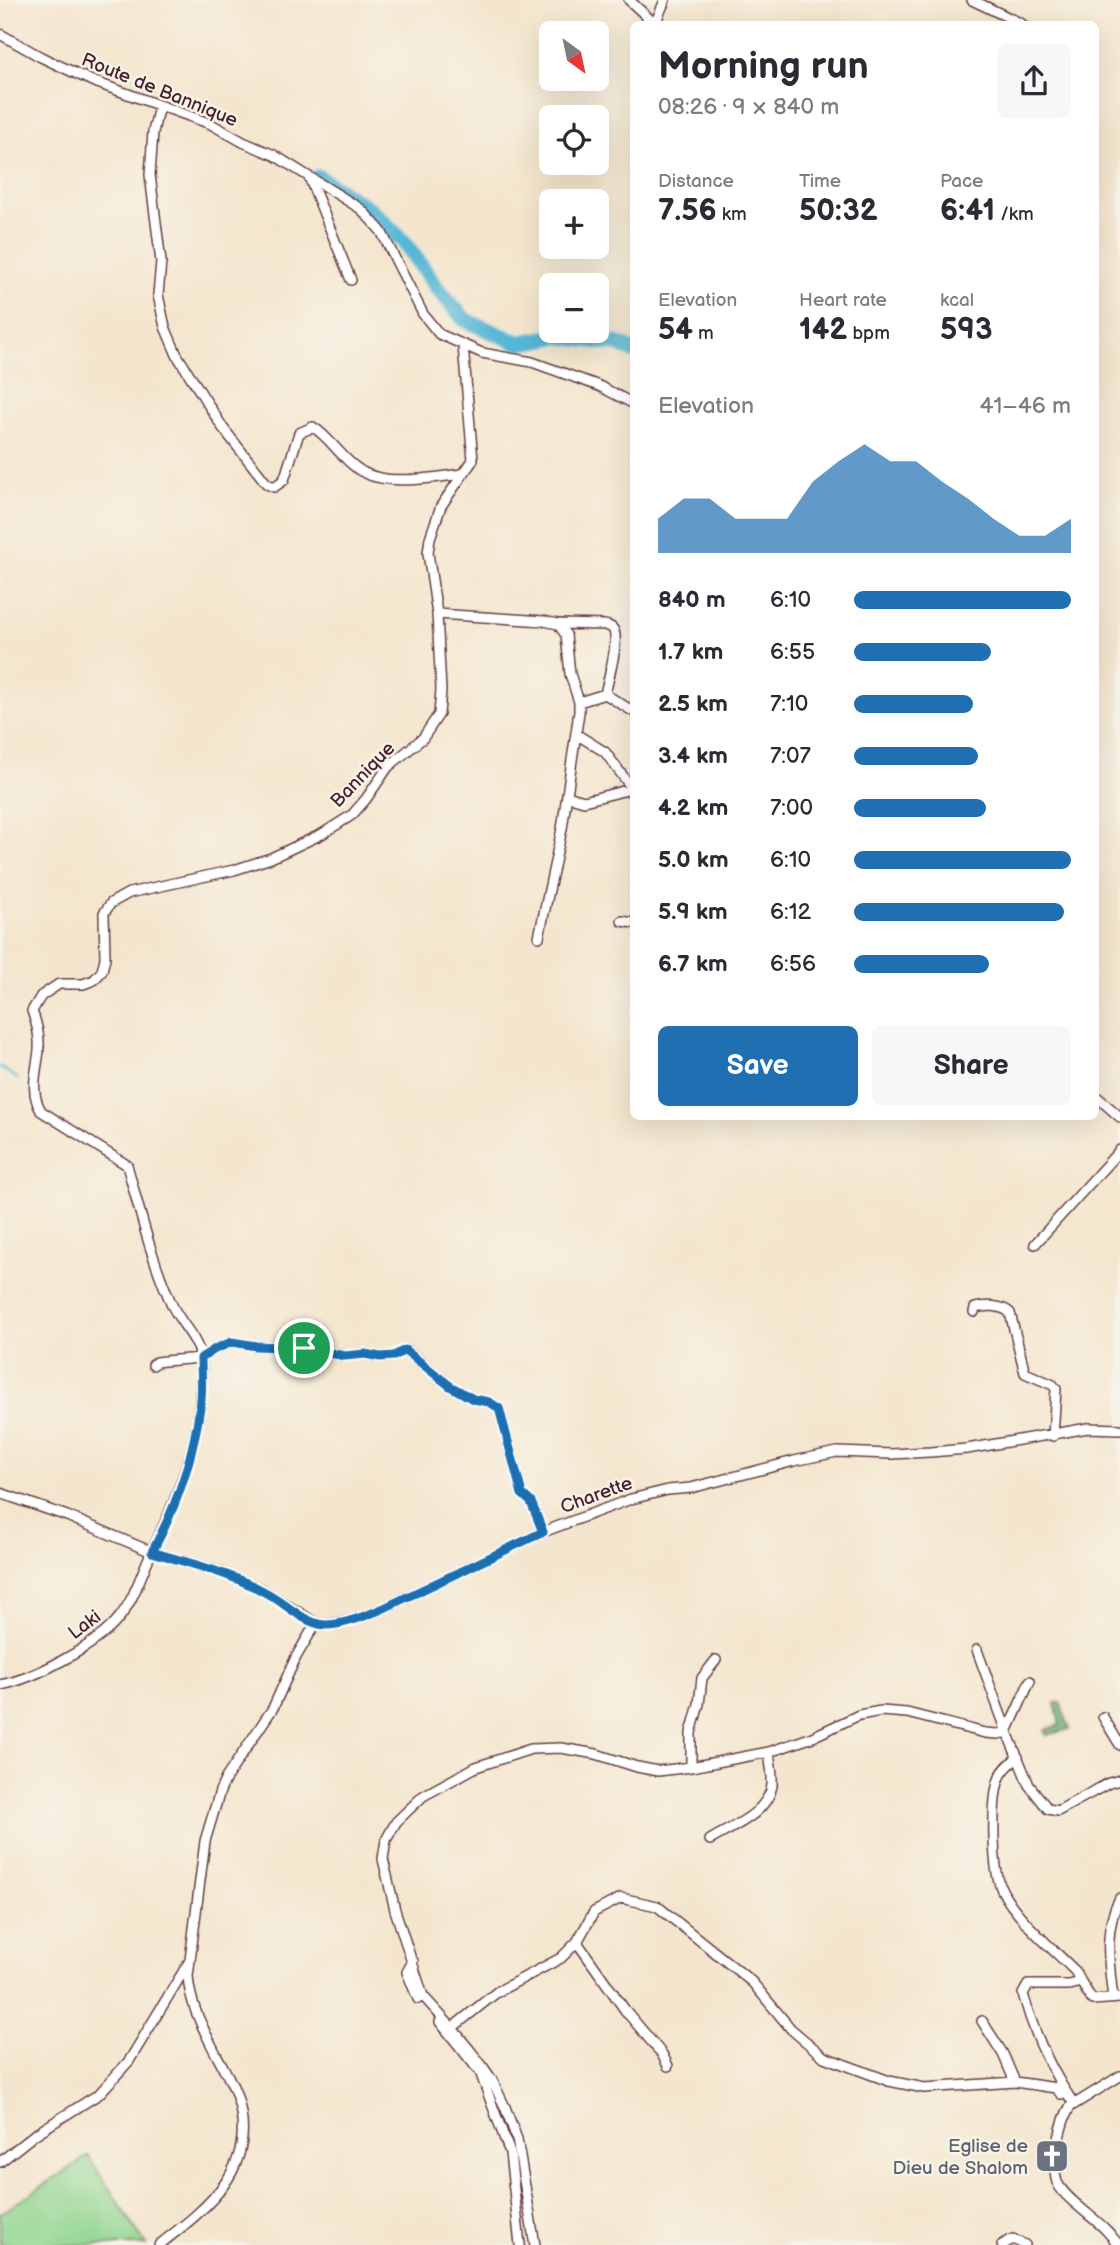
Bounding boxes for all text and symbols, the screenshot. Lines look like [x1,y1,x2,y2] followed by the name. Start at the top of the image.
[539,21,609,91] north arrow
[539,21,609,343] map controls
[658,44,869,89] text: Morning run
[997,44,1071,118] button: share
[78,49,241,132] street label: Route de Bannique
[658,93,839,121] text: 08:26 · 9 × 840 m
[539,105,609,175] button: locate
[658,170,734,193] text: Distance
[799,170,841,193] text: Time
[940,170,983,193] text: Pace
[539,189,609,259] button: +
[658,193,717,229] text: 7.56
[799,193,878,229] text: 50:32
[940,193,995,229] text: 6:41
[717,203,747,226] text: km
[995,203,1034,226] text: /km
[539,273,609,343] button: −
[658,289,737,312] text: Elevation
[799,289,887,312] text: Heart rate
[940,289,974,312] text: kcal
[658,312,693,348] text: 54
[799,312,847,348] text: 142
[940,312,992,348] text: 593
[693,322,714,345] text: m
[847,322,890,345] text: bpm
[658,392,754,420] text: Elevation
[980,392,1071,420] text: 41–46 m
[658,586,726,614] text: 840 m
[770,586,811,614] text: 6:10
[658,638,723,666] text: 1.7 km
[770,638,815,666] text: 6:55
[658,690,728,718] text: 2.5 km
[770,690,808,718] text: 7:10
[326,737,400,813] street label: Bannique
[658,742,728,770] text: 3.4 km
[770,742,811,770] text: 7:07
[658,794,728,822] text: 4.2 km
[770,794,813,822] text: 7:00
[658,846,729,874] text: 5.0 km
[770,846,811,874] text: 6:10
[658,898,728,926] text: 5.9 km
[770,898,811,926] text: 6:12
[658,950,728,978] text: 6.7 km
[770,950,816,978] text: 6:56
[658,1026,858,1106] button: Save
[872,1026,1071,1106] button: Share
[274,1318,334,1378] pin
[285,1329,323,1367] icon: arrive
[557,1472,636,1519] street label: Charette
[64,1606,106,1645] street label: Laki
[892,2135,1028,2180] place label: Eglise de Dieu de Shalom
[1033,2137,1071,2175] church icon: Eglise de Dieu de Shalom

